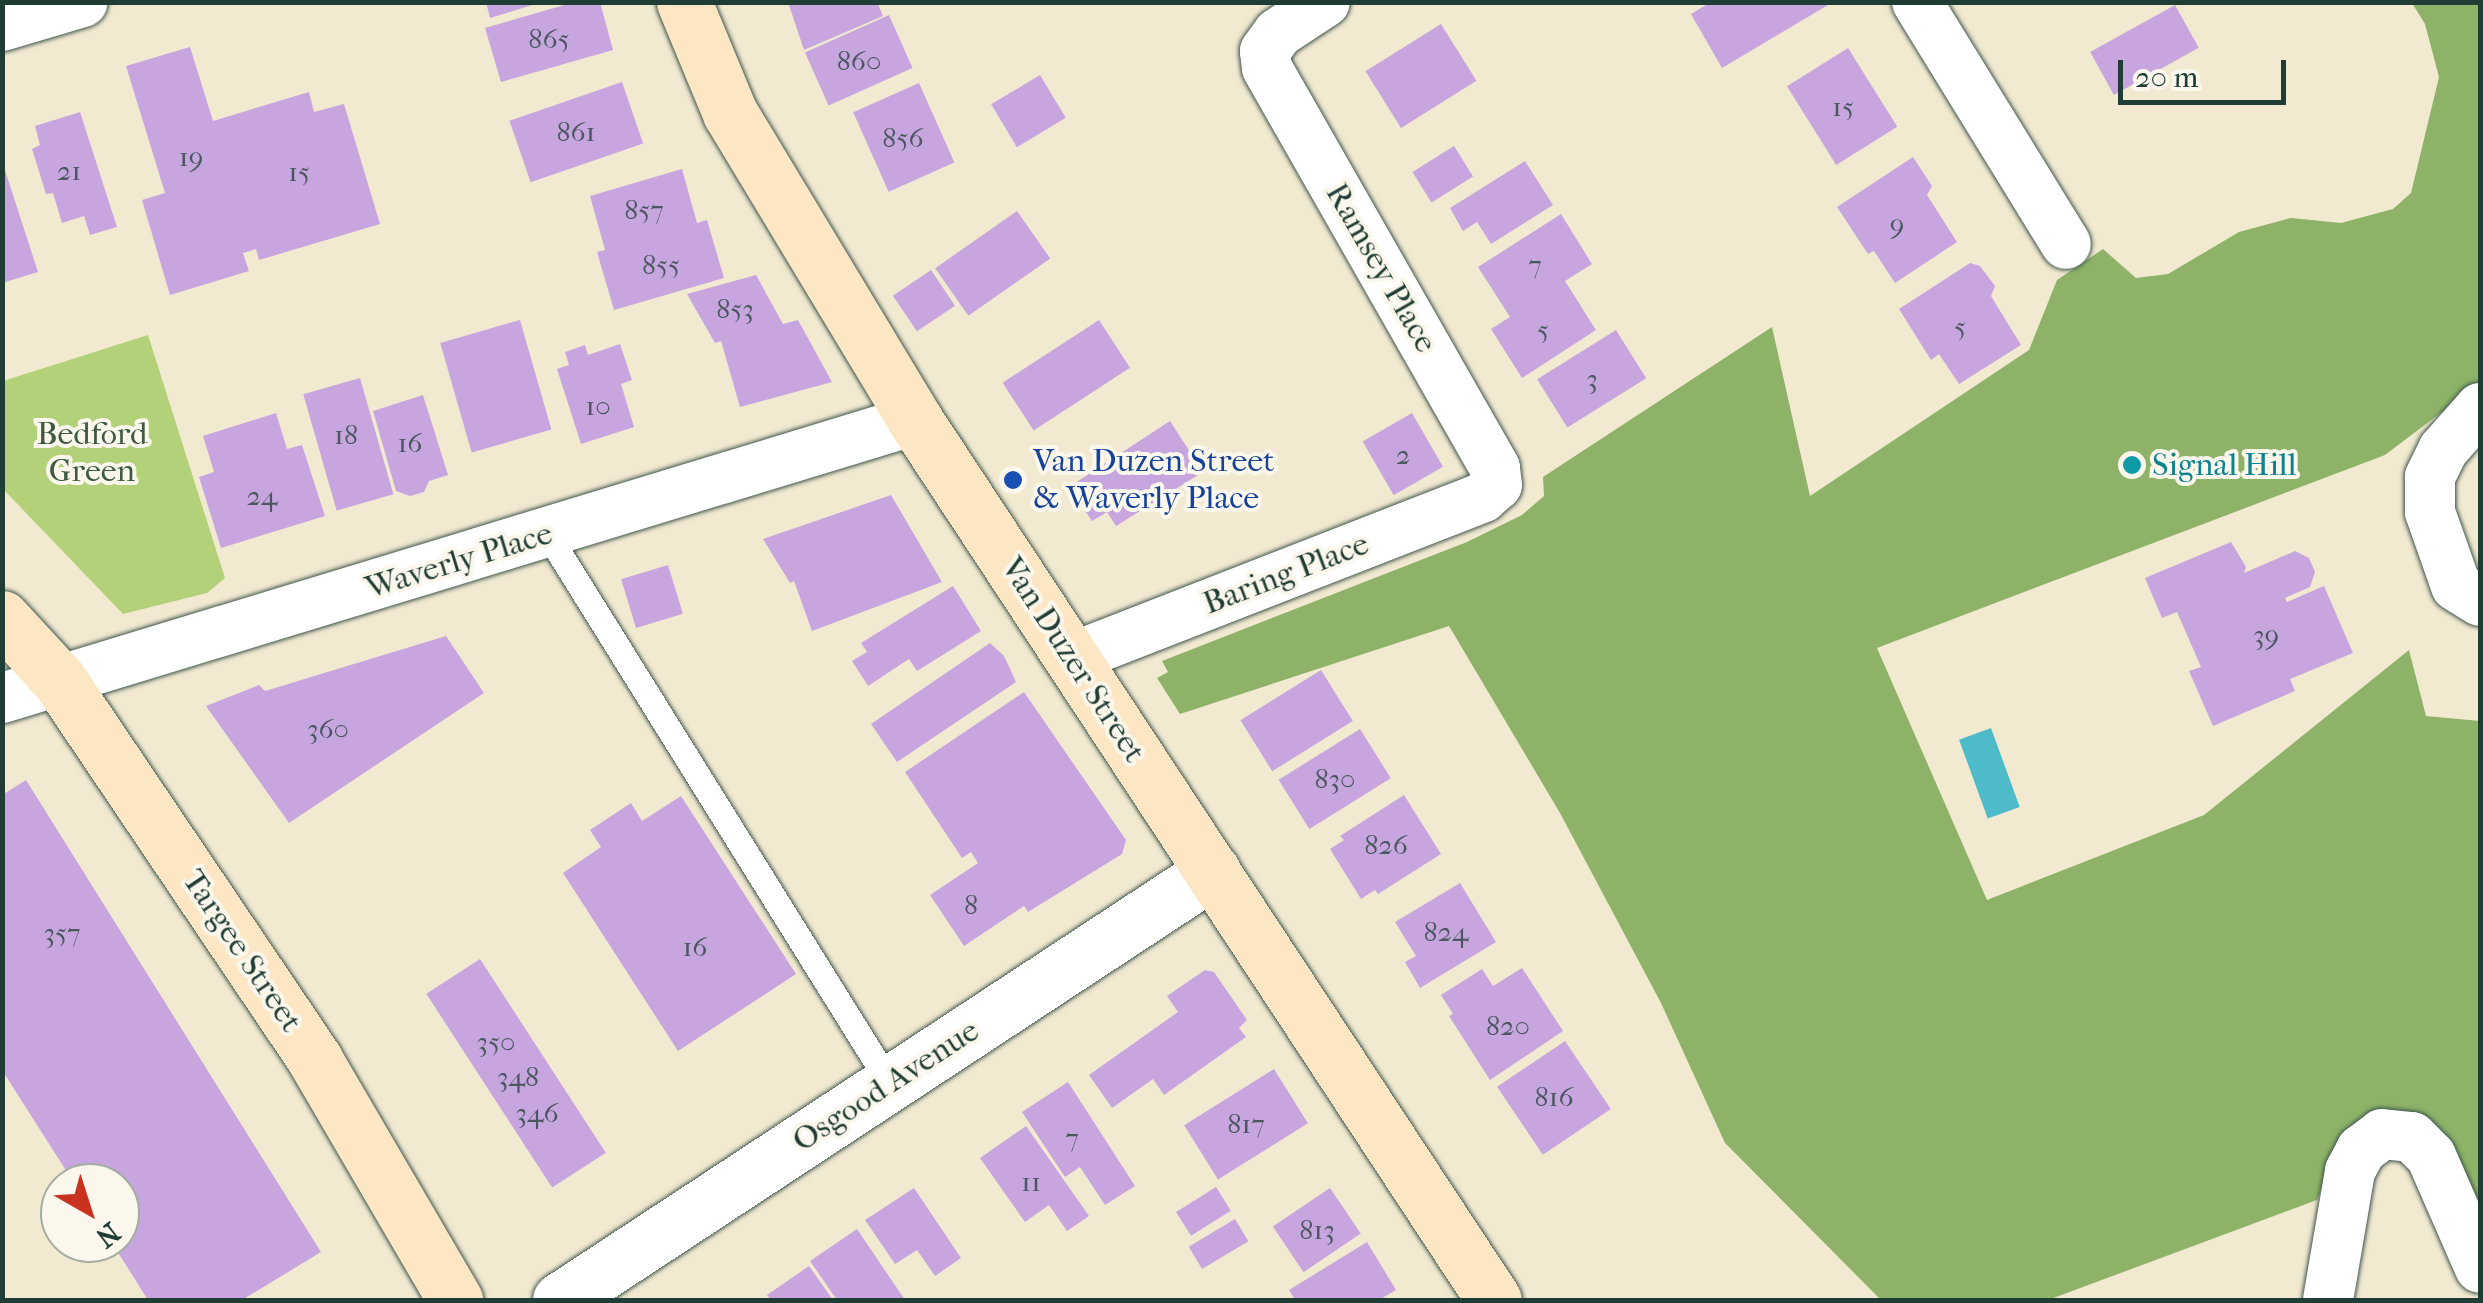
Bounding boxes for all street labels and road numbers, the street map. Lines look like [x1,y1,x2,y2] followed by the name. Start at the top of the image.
[1317,177,1445,359] street label: Ramsey Place
[361,514,557,608] street label: Waverly Place
[1198,525,1374,623] street label: Baring Place
[992,550,1154,770] street label: Van Duzer Street
[174,863,310,1039] street label: Targee Street
[786,1012,986,1160] street label: Osgood Avenue

